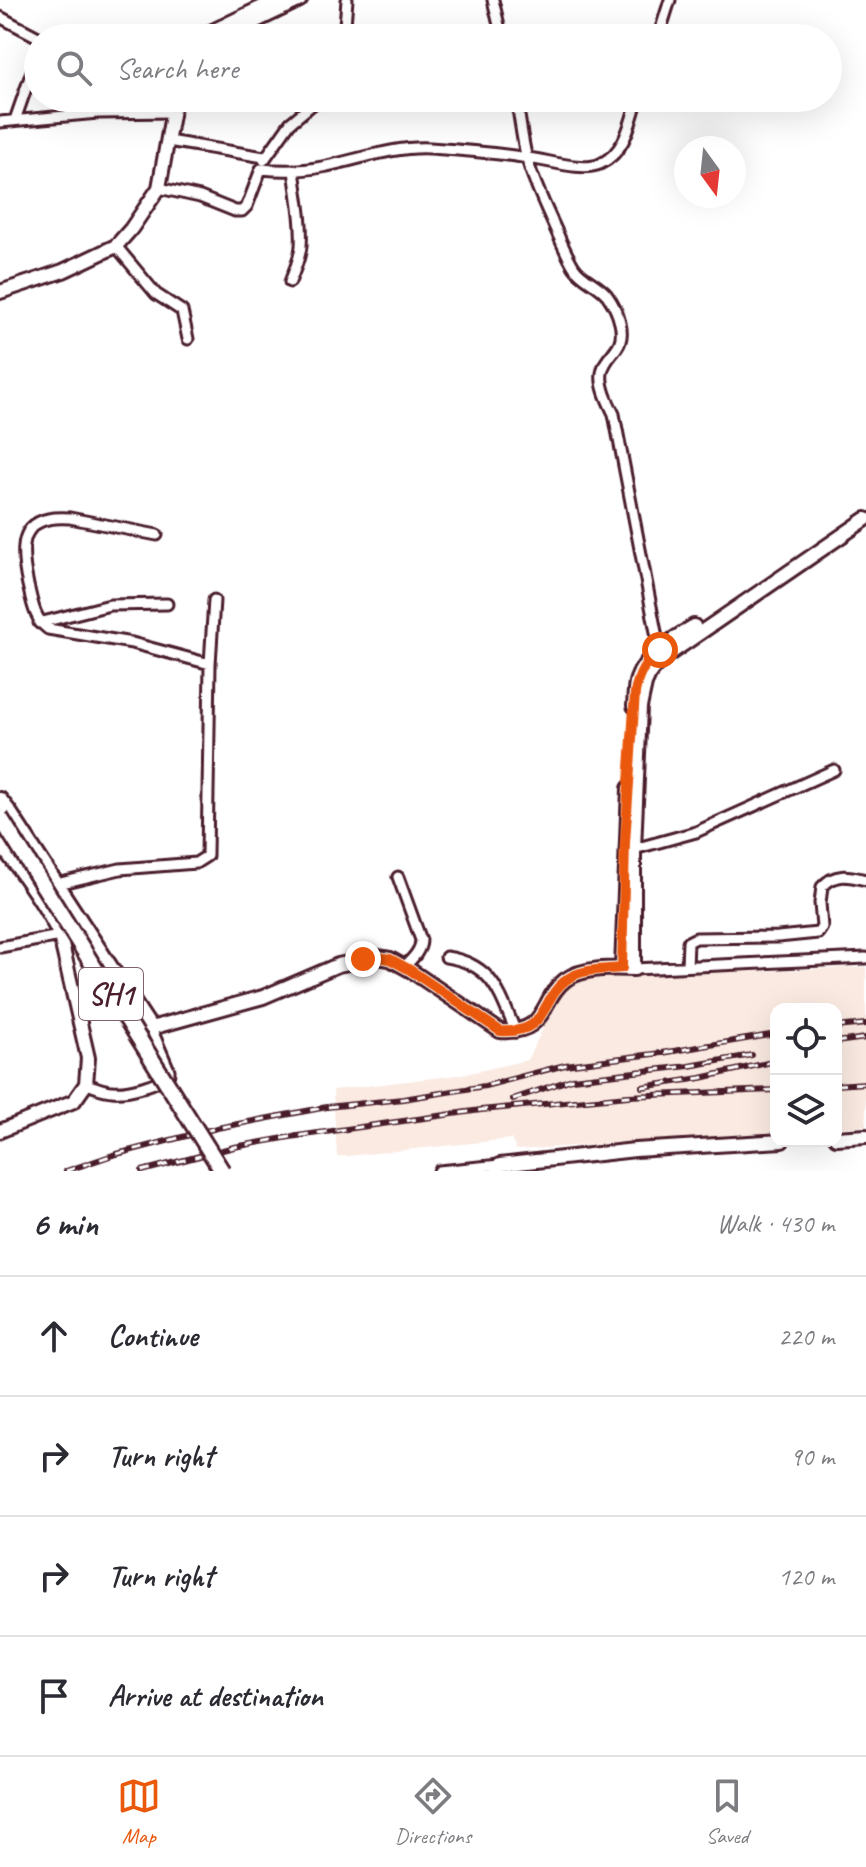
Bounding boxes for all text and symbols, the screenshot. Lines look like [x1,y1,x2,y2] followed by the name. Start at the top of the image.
[24,24,842,112] search box
[52,46,96,90] icon: search
[116,49,238,87] text: Search here
[674,136,746,208] north arrow
[642,632,678,668] route start
[345,941,381,977] route end
[79,968,143,1020] road number: SH1
[770,1003,842,1147] map controls
[770,1003,842,1075] button: locate
[770,1075,842,1147] button: layers
[32,1202,98,1245] text: 6 min
[717,1207,834,1240] text: Walk · 430 m
[32,1314,76,1358] icon: ahead
[108,1317,198,1355] text: Continue
[778,1320,834,1353] text: 220 m
[32,1434,76,1478] icon: right
[108,1437,213,1475] text: Turn right
[790,1440,834,1473] text: 90 m
[32,1554,76,1598] icon: right
[108,1557,213,1595] text: Turn right
[778,1560,834,1593] text: 120 m
[32,1674,76,1718] icon: arrive
[108,1677,323,1715] text: Arrive at destination
[117,1774,161,1850] tab: Map
[395,1774,471,1850] tab: Directions
[705,1774,749,1850] tab: Saved

